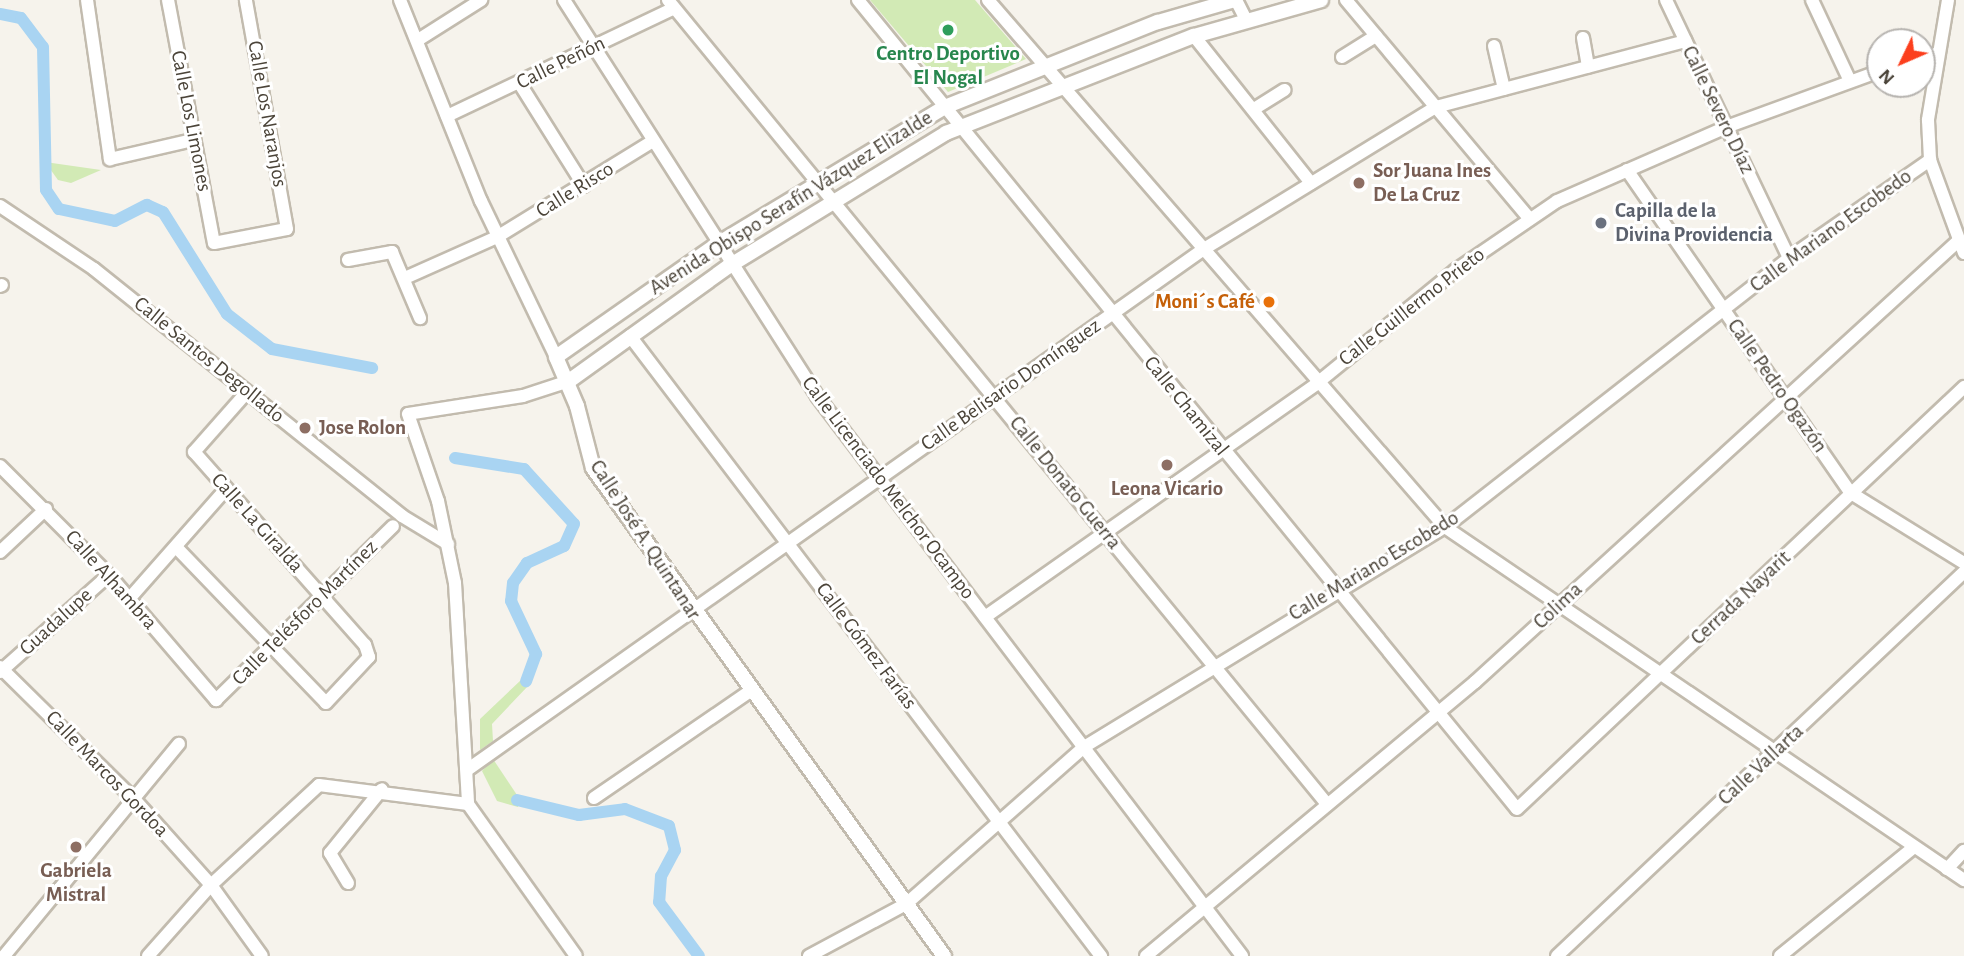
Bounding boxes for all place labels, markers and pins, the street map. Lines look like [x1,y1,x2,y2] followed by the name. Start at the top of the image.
[940,22,956,38] marker: Centro Deportivo El Nogal
[876,41,1020,91] place label: Centro Deportivo El Nogal
[1373,158,1491,208] place label: Sor Juana Ines De La Cruz
[1351,175,1367,191] marker: Sor Juana Ines De La Cruz
[1615,198,1773,248] place label: Capilla de la Divina Providencia
[1593,215,1609,231] marker: Capilla de la Divina Providencia
[1155,289,1255,315] place label: Moni´s Café
[1261,294,1277,310] marker: Moni´s Café
[319,415,406,441] place label: Jose Rolon
[297,420,313,436] marker: Jose Rolon
[1159,457,1175,473] marker: Leona Vicario
[1111,476,1223,502] place label: Leona Vicario
[68,839,84,855] marker: Gabriela Mistral
[40,858,112,908] place label: Gabriela Mistral

